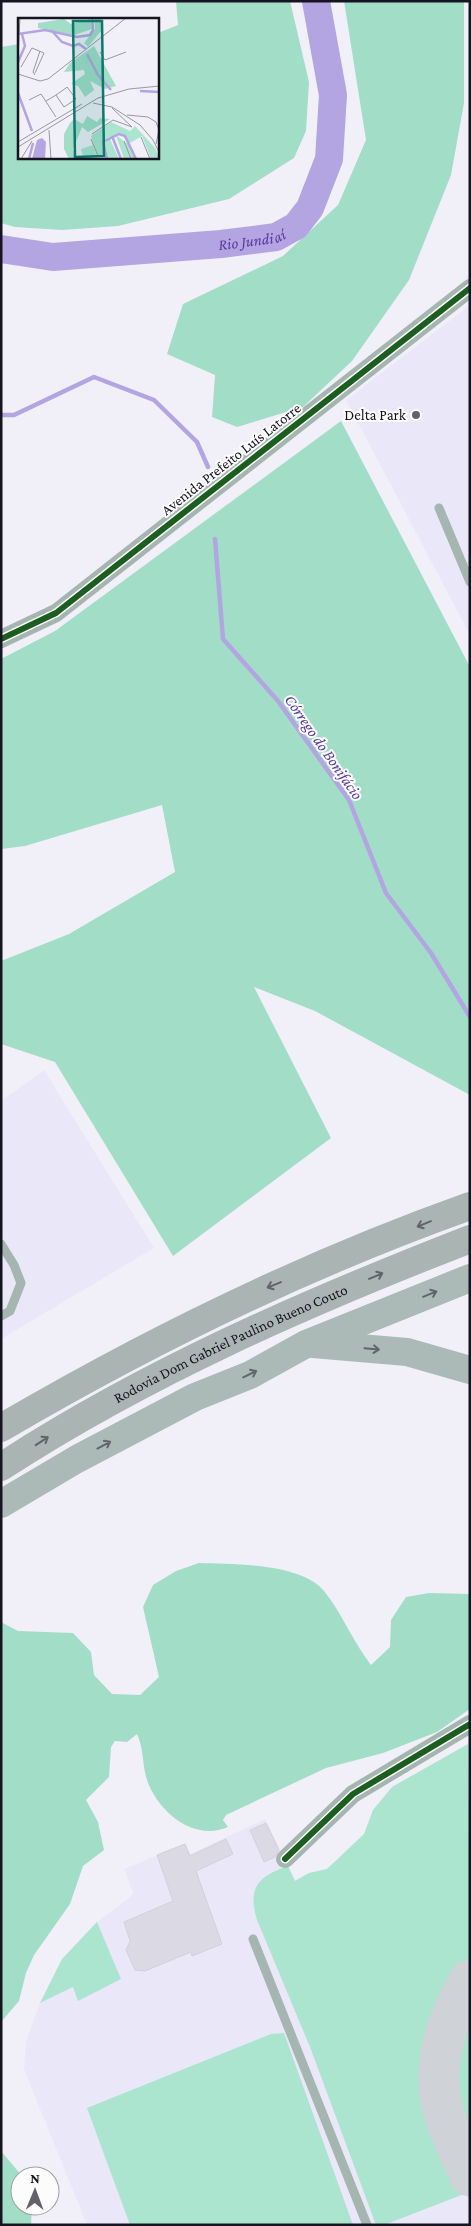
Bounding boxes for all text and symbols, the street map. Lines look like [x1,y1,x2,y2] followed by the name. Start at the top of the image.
[18,18,159,159] inset map
[217,224,290,253] water label: Rio Jundiaí
[158,400,304,518] street label: Avenida Prefeito Luís Latorre
[344,407,407,423] place label: Delta Park
[410,409,422,421] marker: Delta Park
[281,691,367,803] water label: Córrego do Bonifácio
[417,1220,432,1229] one-way arrow
[368,1271,383,1281] one-way arrow
[267,1280,282,1290] one-way arrow
[111,1281,350,1406] street label: Rodovia Dom Gabriel Paulino Bueno Couto
[422,1288,437,1298] one-way arrow
[364,1344,380,1353] one-way arrow
[242,1369,257,1379] one-way arrow
[35,1435,49,1446] one-way arrow
[96,1440,111,1449] one-way arrow
[10,2166,60,2216] north arrow
[30,2170,41,2186] text: N

